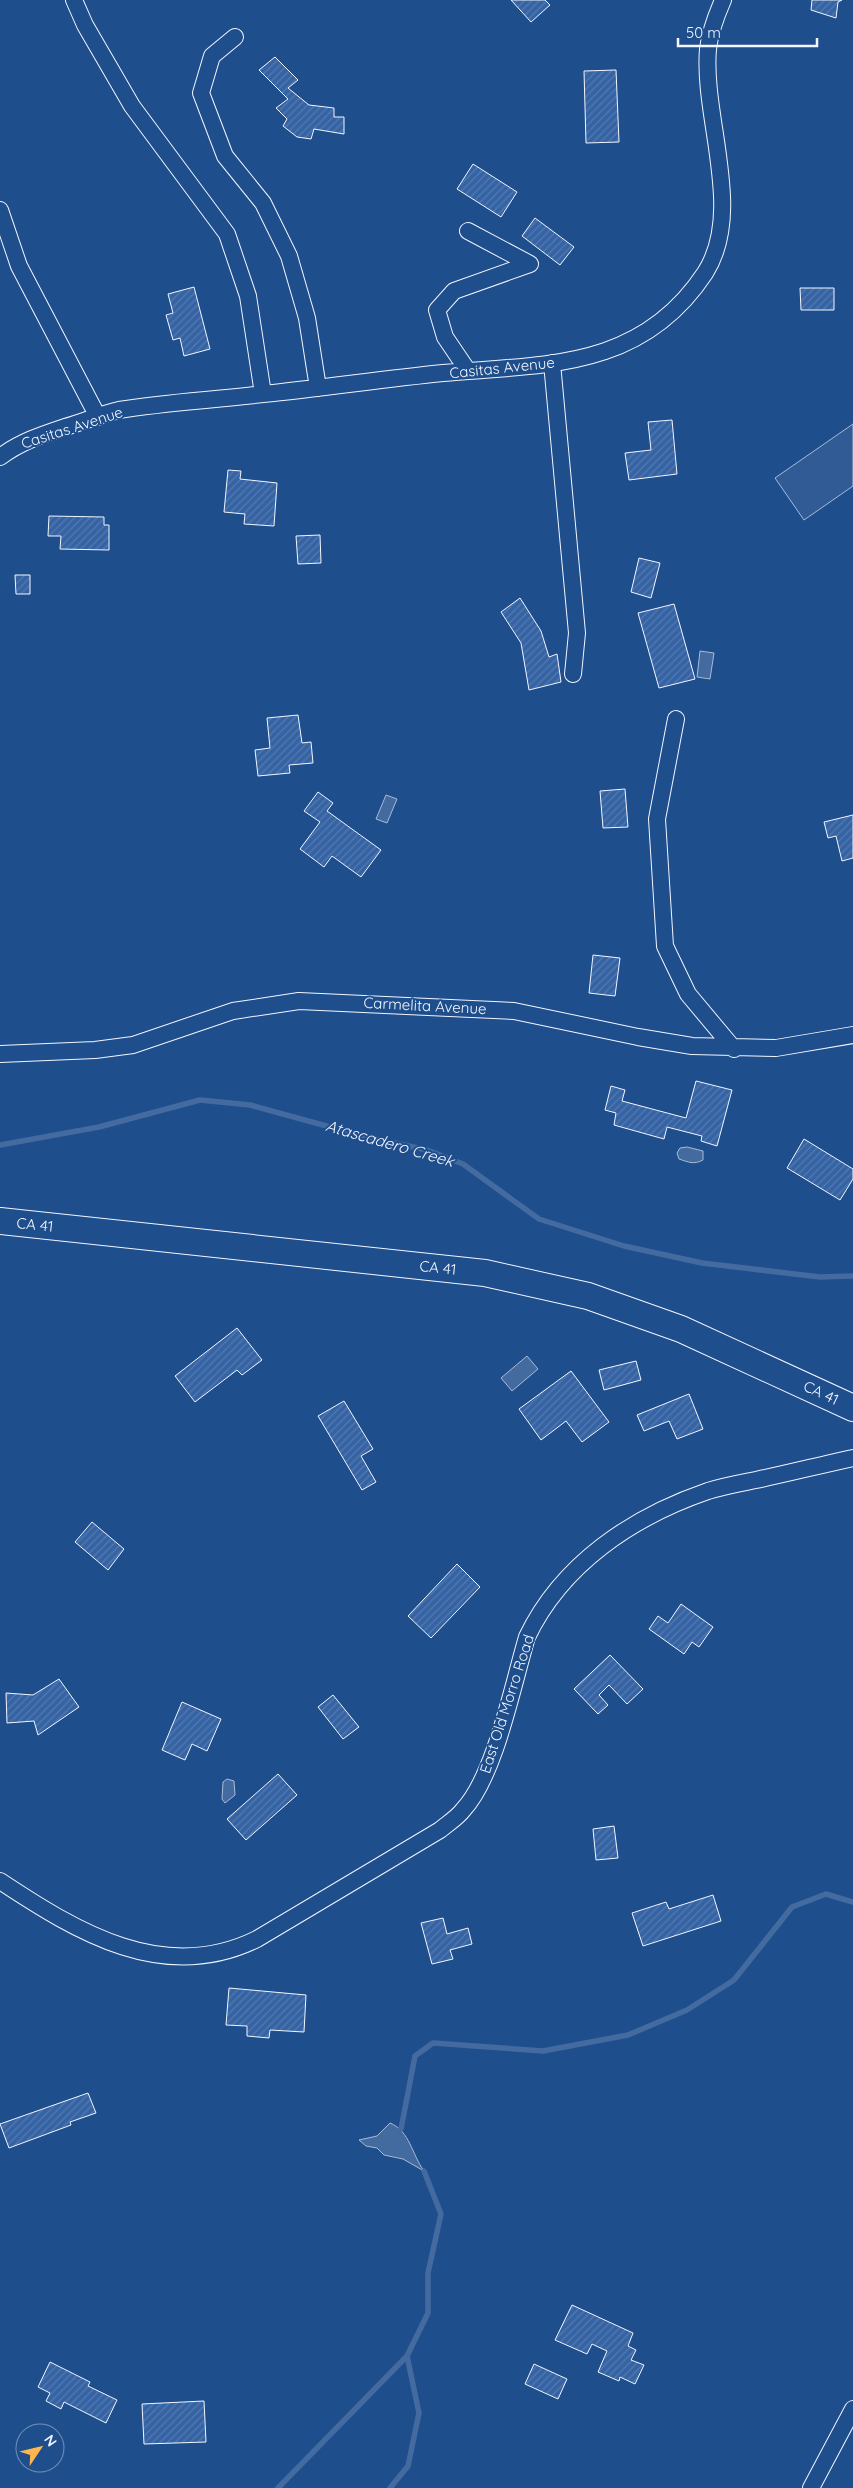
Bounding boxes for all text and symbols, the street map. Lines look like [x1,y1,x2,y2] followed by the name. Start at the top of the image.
[678,15,817,47] scale bar
[686,23,721,42] text: 50 m
[448,353,556,382] street label: Casitas Avenue
[19,402,125,453] street label: Casitas Avenue
[363,993,487,1018] street label: Carmelita Avenue
[324,1115,458,1171] water label: Atascadero Creek
[16,1213,54,1236] street label: CA 41
[419,1256,457,1279] street label: CA 41
[800,1376,842,1409] street label: CA 41
[475,1632,538,1776] street label: East Old Morro Road
[15,2423,65,2473] north arrow
[40,2431,61,2450] text: N

